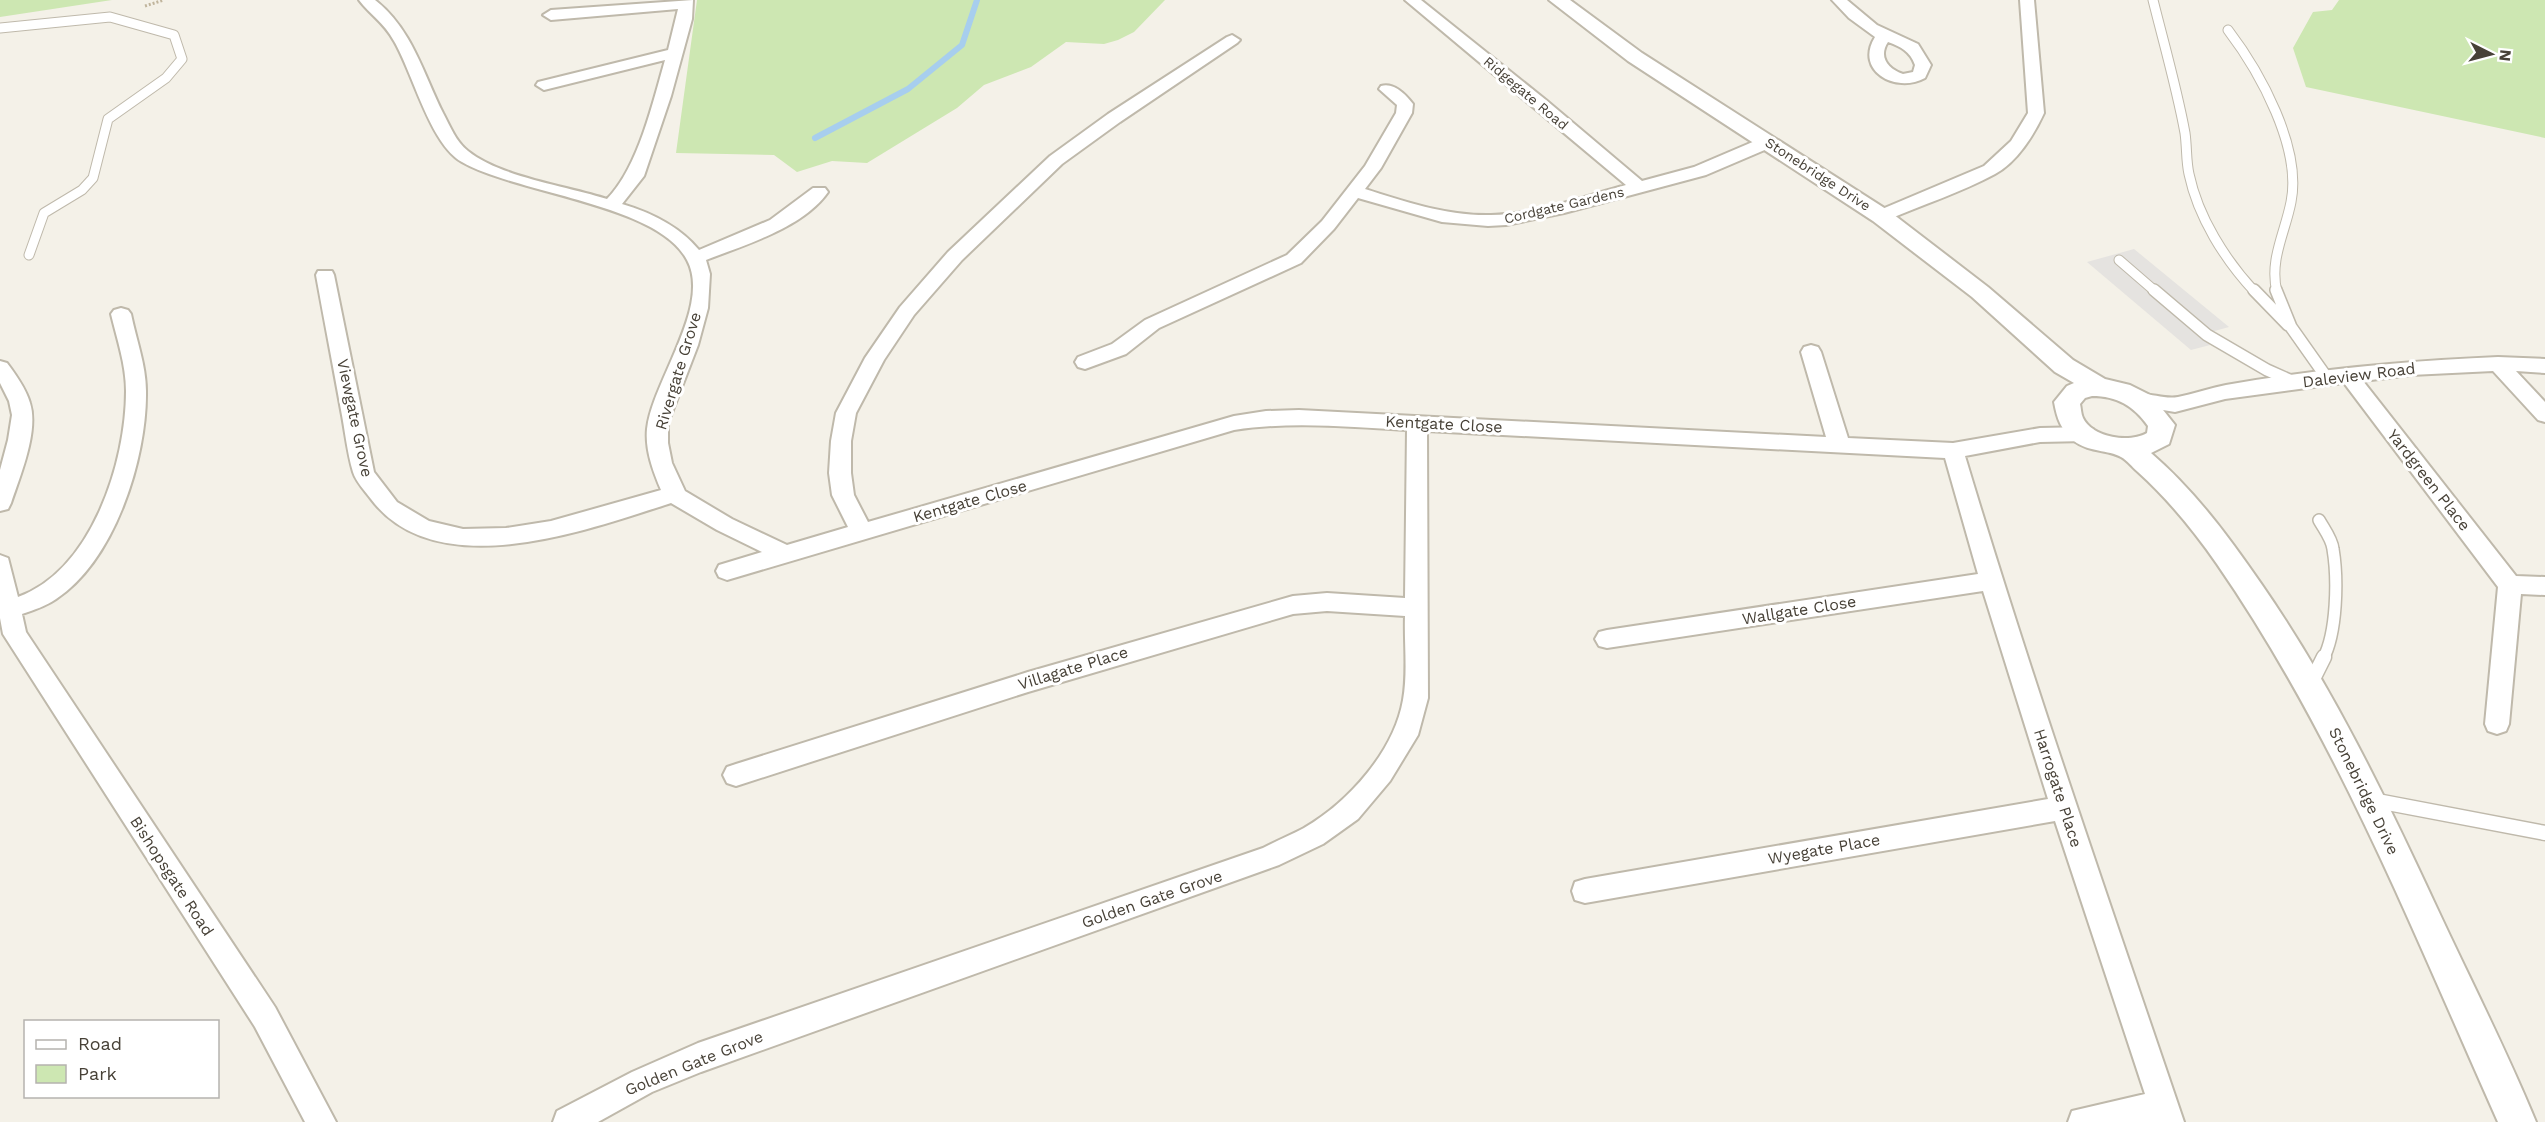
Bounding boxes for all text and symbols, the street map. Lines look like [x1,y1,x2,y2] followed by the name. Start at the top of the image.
[2461,24,2521,84] north arrow
[2495,49,2515,62] text: N
[1481,53,1571,133] street label: Ridgegate Road
[1762,134,1874,214] street label: Stonebridge Drive
[1503,183,1625,227] street label: Cordgate Gardens
[651,310,705,432] street label: Rivergate Grove
[333,357,377,479] street label: Viewgate Grove
[2301,359,2417,391] street label: Daleview Road
[1385,411,1503,437] street label: Kentgate Close
[2383,425,2475,535] street label: Yardgreen Place
[911,476,1029,526] street label: Kentgate Close
[1741,592,1857,628] street label: Wallgate Close
[1016,642,1130,694] street label: Villagate Place
[2325,724,2403,858] street label: Stonebridge Drive
[2030,726,2086,850] street label: Harrogate Place
[126,813,218,939] street label: Bishopsgate Road
[1767,830,1881,868] street label: Wyegate Place
[1079,866,1225,932] street label: Golden Gate Grove
[24,1020,219,1098] legend
[622,1027,766,1099] street label: Golden Gate Grove
[78,1033,122,1054] text: Road
[78,1063,117,1084] text: Park

